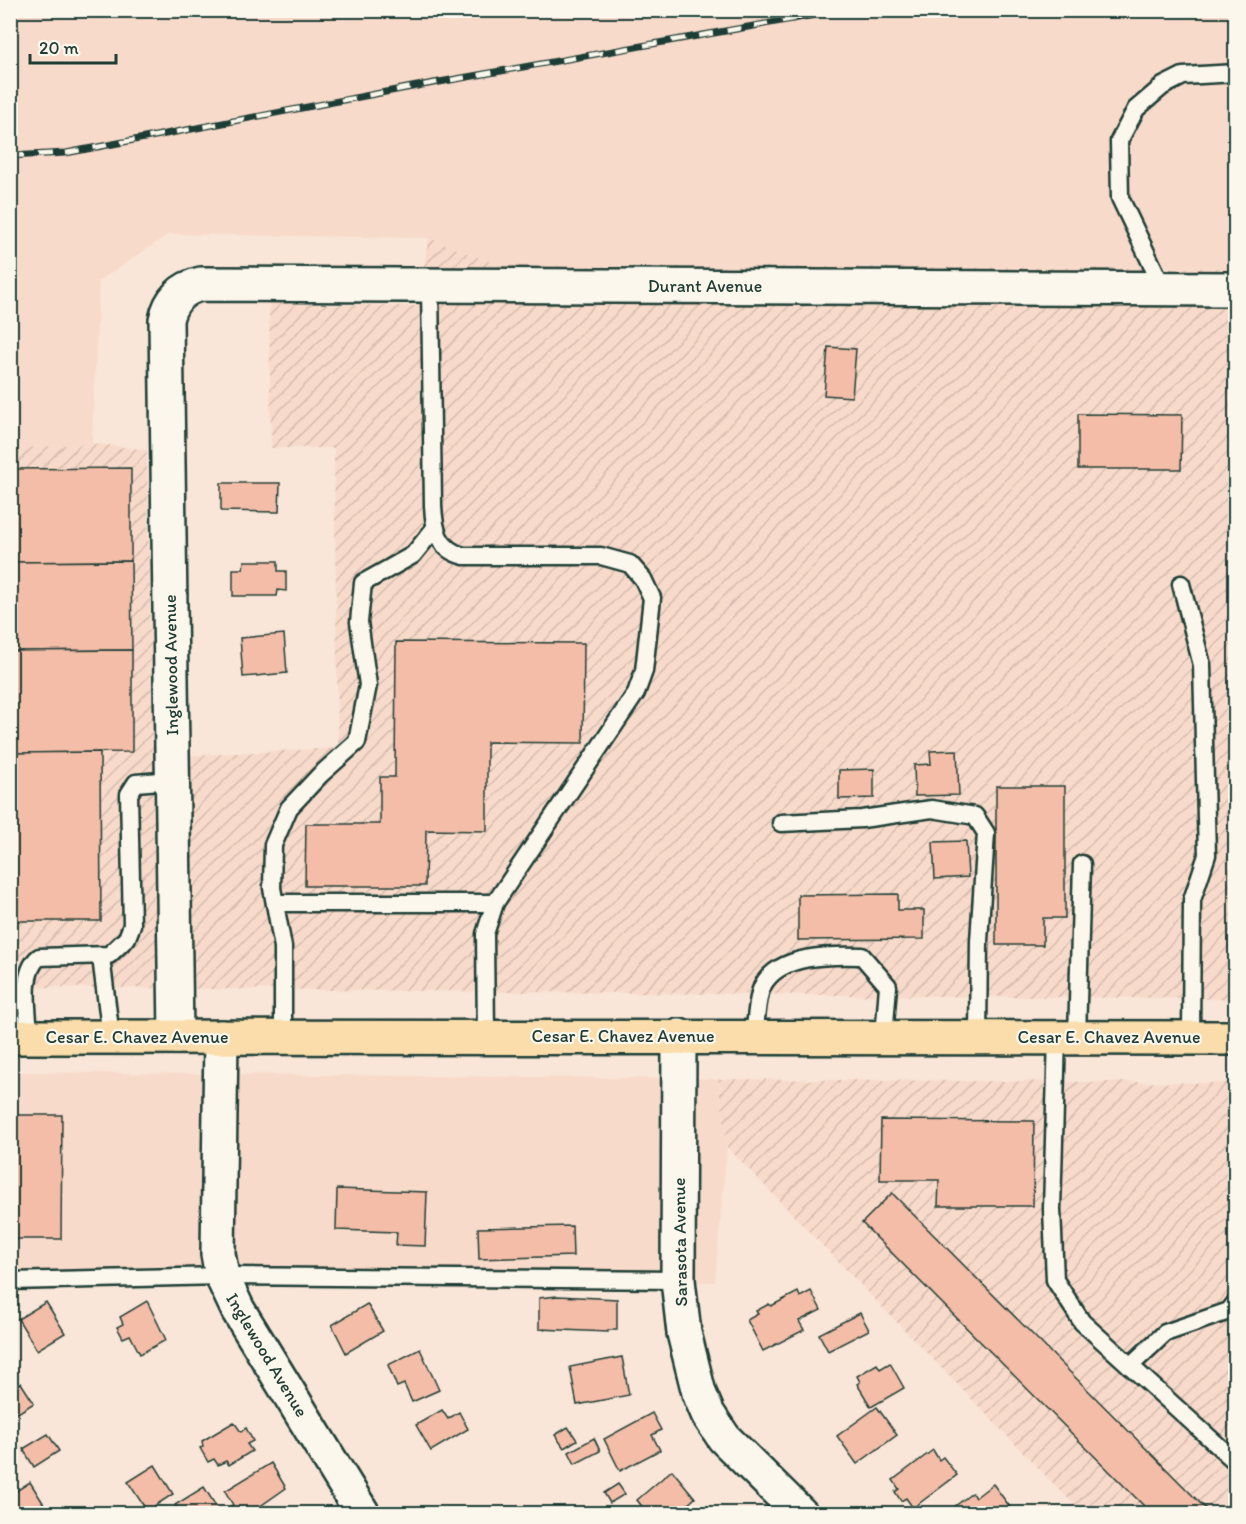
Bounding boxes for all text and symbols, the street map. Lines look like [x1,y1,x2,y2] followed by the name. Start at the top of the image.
[30,27,116,65] scale bar
[39,37,79,59] text: 20 m
[648,275,762,297] street label: Durant Avenue
[159,594,183,736] street label: Inglewood Avenue
[531,1025,715,1047] street label: Cesar E. Chavez Avenue
[45,1026,229,1048] street label: Cesar E. Chavez Avenue
[1017,1026,1201,1048] street label: Cesar E. Chavez Avenue
[668,1177,692,1307] street label: Sarasota Avenue
[221,1289,313,1421] street label: Inglewood Avenue

